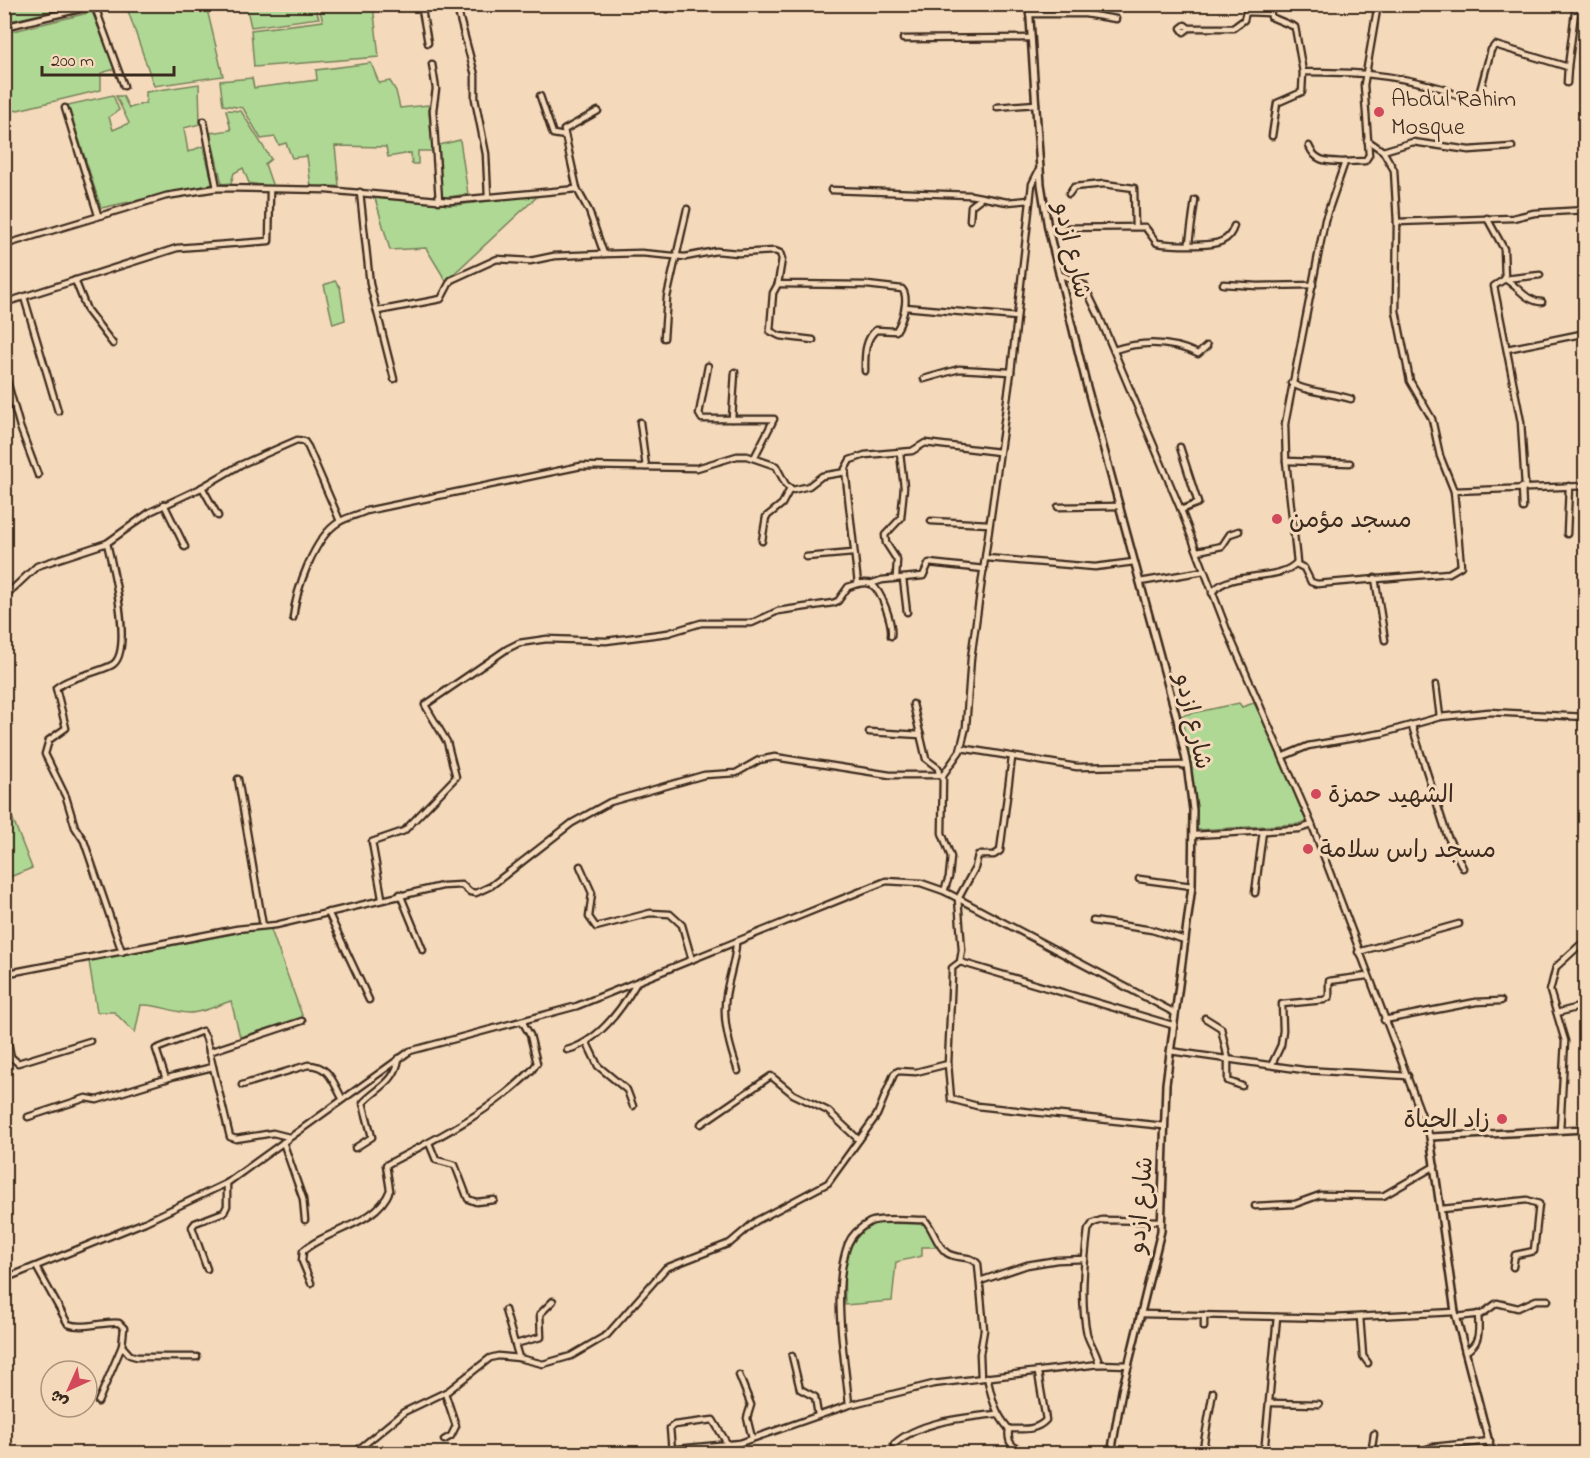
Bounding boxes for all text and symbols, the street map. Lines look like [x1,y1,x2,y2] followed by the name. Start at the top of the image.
[42,39,174,77] scale bar
[51,49,94,75] text: 200 m
[1391,83,1516,146] place label: Abdul Rahim Mosque
[1372,105,1386,119] marker: Abdul Rahim Mosque
[1042,198,1099,302] street label: شارع ازدو
[1289,504,1412,539] place label: مسجد مؤمن
[1270,512,1284,526] marker: مسجد مؤمن
[1163,669,1220,773] street label: شارع ازدو
[1328,779,1454,814] place label: الشهيد حمزة
[1309,787,1323,801] marker: الشهيد حمزة
[1320,834,1496,869] place label: مسجد راس سلامة
[1301,842,1315,856] marker: مسجد راس سلامة
[1403,1104,1490,1139] place label: زاد الحياة
[1495,1112,1509,1126] marker: زاد الحياة
[1121,1155,1164,1256] street label: شارع ازدو
[39,1359,99,1419] north arrow
[45,1383,75,1413] text: ش

